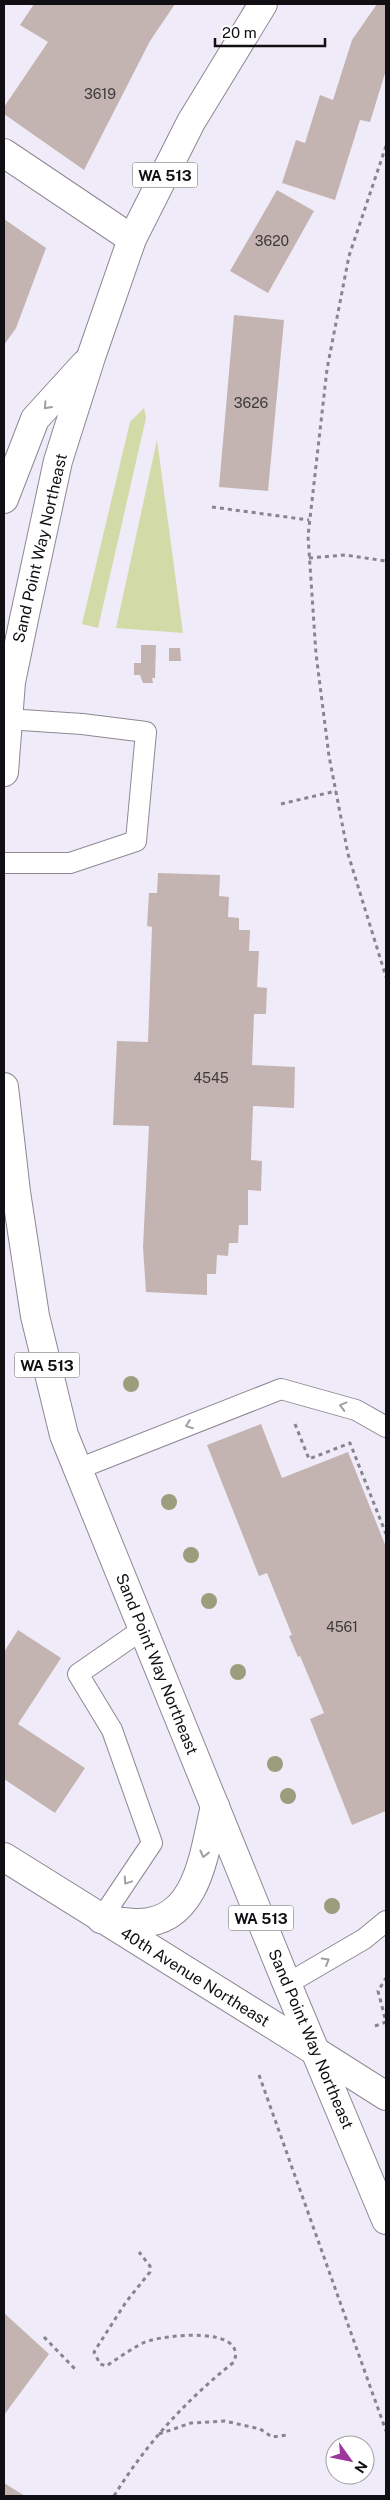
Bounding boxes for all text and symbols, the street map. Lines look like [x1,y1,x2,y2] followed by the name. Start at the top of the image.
[215,15,325,47] scale bar
[222,24,257,41] text: 20 m
[84,86,116,102] house number: 3619
[132,162,198,188] road number: WA 513
[255,233,289,249] house number: 3620
[234,395,269,411] house number: 3626
[43,401,52,410] one-way arrow
[9,451,71,645] street label: Sand Point Way Northeast
[193,1070,229,1086] house number: 4545
[15,1352,80,1378] road number: WA 513
[338,1401,347,1412] one-way arrow
[185,1418,194,1429] one-way arrow
[112,1571,202,1757] street label: Sand Point Way Northeast
[326,1619,358,1635] house number: 4561
[199,1849,210,1858] one-way arrow
[123,1876,133,1885] one-way arrow
[228,1906,294,1930] road number: WA 513
[117,1923,273,2031] street label: 40th Avenue Northeast
[264,1946,358,2132] street label: Sand Point Way Northeast
[320,1958,329,1968] one-way arrow
[325,2435,375,2485] north arrow
[351,2458,371,2476] text: N

